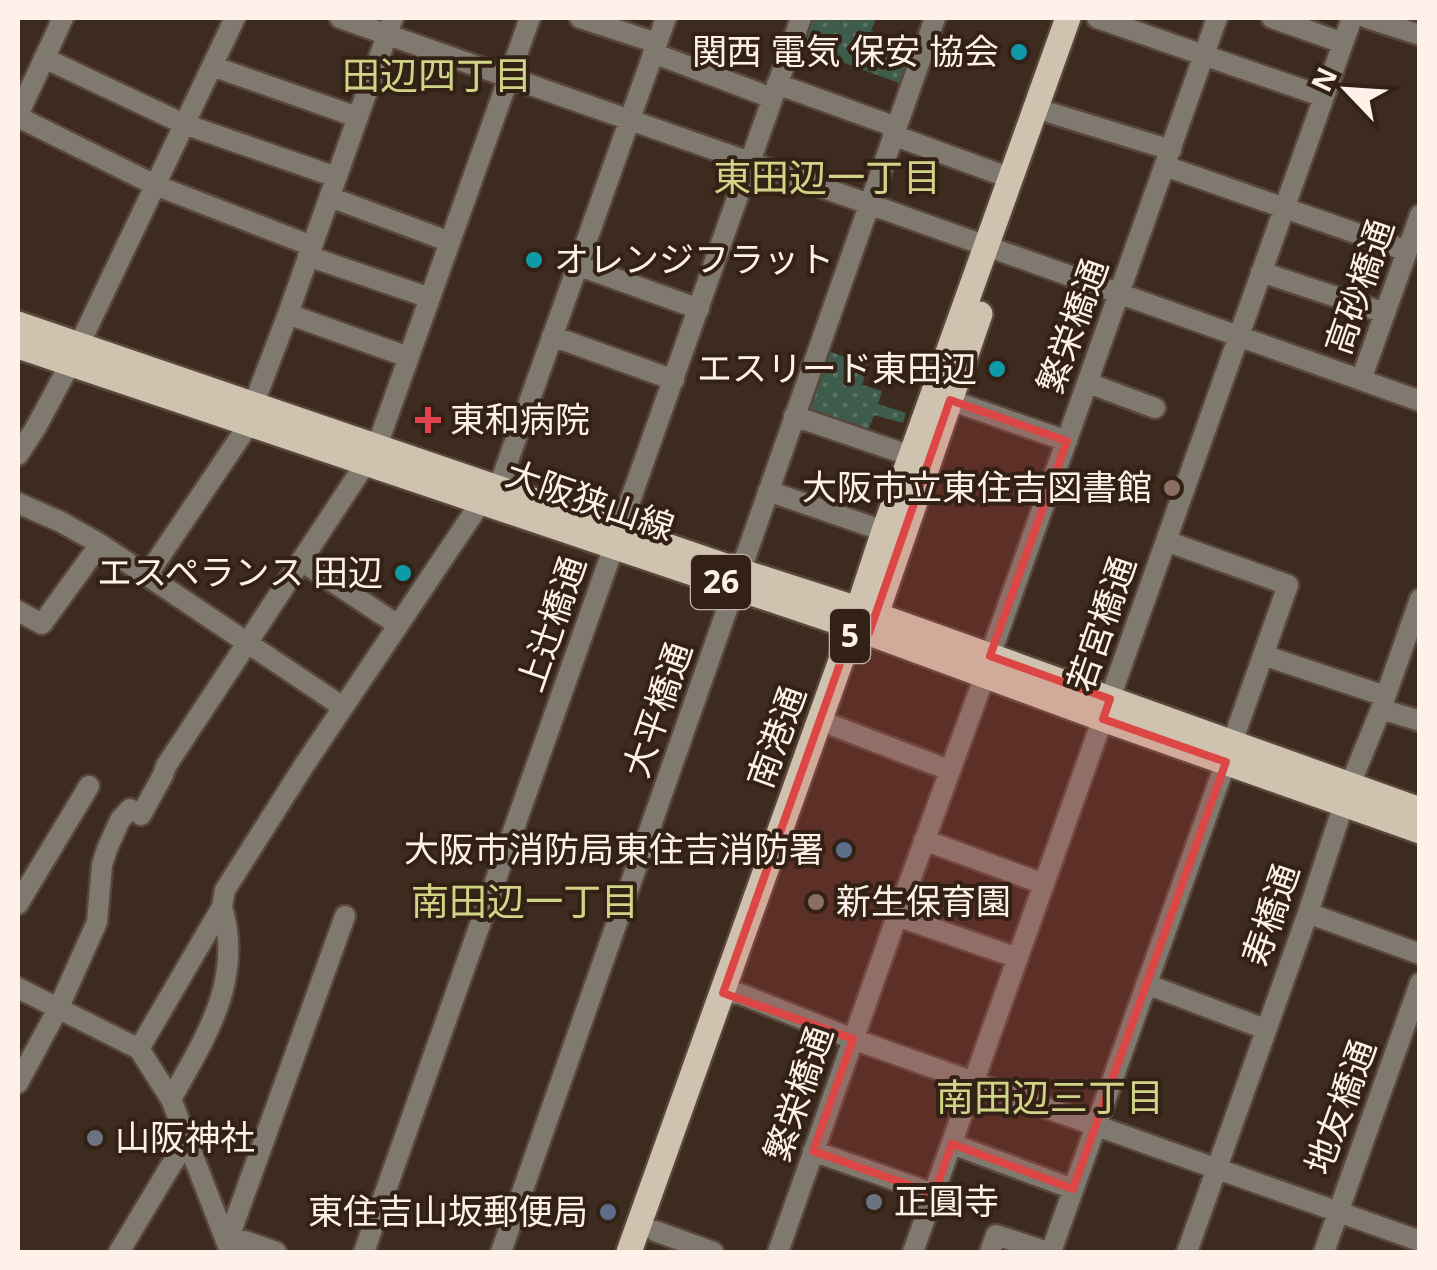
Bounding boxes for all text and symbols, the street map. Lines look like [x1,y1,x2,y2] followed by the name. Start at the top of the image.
[692,27,999,74] place label: 関西 電気 保安 協会
[1297,40,1397,140] north arrow
[1008,41,1030,63] marker: 関西 電気 保安 協会
[342,48,532,100] district label: 田辺四丁目
[1301,61,1345,97] text: N
[713,150,941,202] district label: 東田辺一丁目
[1314,213,1404,360] street label: 高砂橋通
[554,235,834,282] place label: オレンジフラット
[523,249,545,271] marker: オレンジフラット
[1026,252,1118,399] street label: 繁栄橋通
[697,344,977,391] place label: エスリード東田辺
[986,358,1008,380] marker: エスリード東田辺
[450,395,590,442] place label: 東和病院
[415,407,441,433] marker: 東和病院
[500,449,681,550] street label: 大阪狭山線
[802,463,1152,510] place label: 大阪市立東住吉図書館
[1161,477,1183,499] marker: 大阪市立東住吉図書館
[97,548,383,595] place label: エスペランス 田辺
[506,550,596,697] street label: 上辻橋通
[1056,550,1146,697] street label: 若宮橋通
[691,555,751,609] road number: 26
[392,562,414,584] marker: エスペランス 田辺
[830,609,870,663] road number: 5
[612,636,702,783] street label: 大平橋通
[736,679,816,794] street label: 南港通
[404,825,824,872] place label: 大阪市消防局東住吉消防署
[833,839,855,861] marker: 大阪市消防局東住吉消防署
[1230,857,1309,972] street label: 寿橋通
[411,874,639,926] district label: 南田辺一丁目
[836,877,1011,924] place label: 新生保育園
[805,891,827,913] marker: 新生保育園
[753,1020,843,1167] street label: 繁栄橋通
[1294,1033,1386,1180] street label: 地友橋通
[936,1070,1164,1122] district label: 南田辺三丁目
[115,1113,255,1160] place label: 山阪神社
[84,1127,106,1149] marker: 山阪神社
[894,1177,999,1224] place label: 正圓寺
[308,1187,588,1234] place label: 東住吉山坂郵便局
[863,1191,885,1213] marker: 正圓寺
[597,1201,619,1223] marker: 東住吉山坂郵便局

